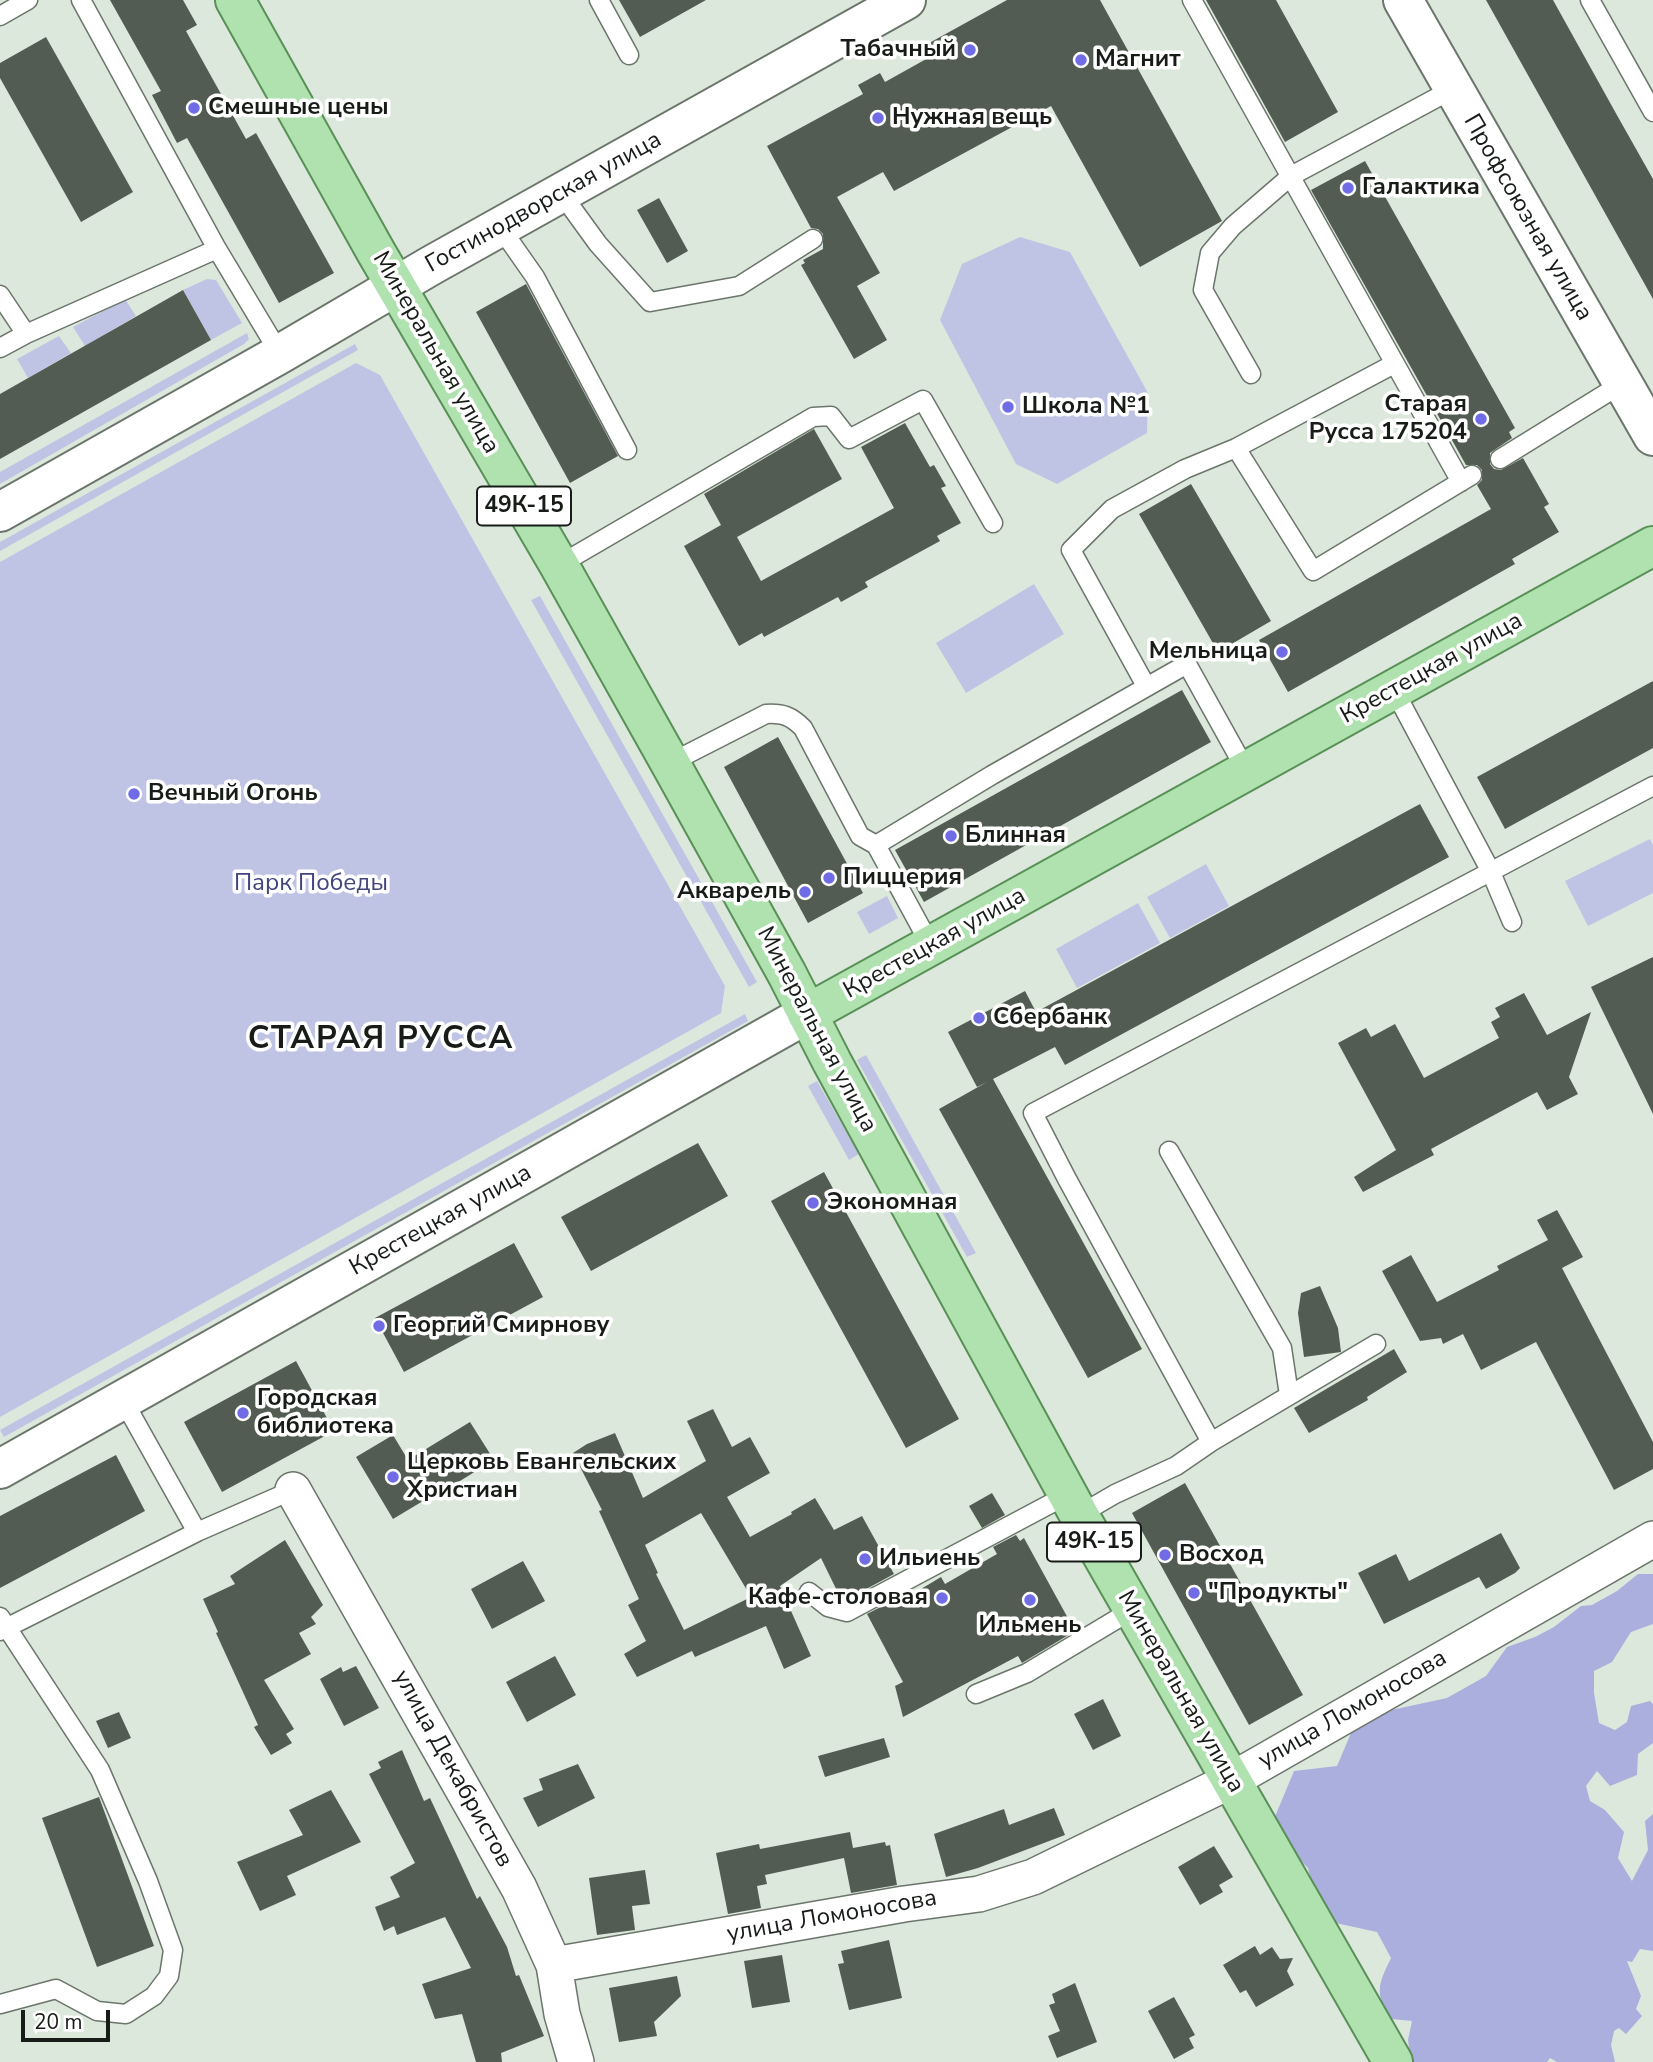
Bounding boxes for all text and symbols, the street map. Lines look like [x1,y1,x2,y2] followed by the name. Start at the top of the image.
[840,36,956,64] place label: Табачный
[962,42,978,58] marker: Табачный
[1095,46,1181,74] place label: Магнит
[1073,52,1089,68] marker: Магнит
[208,94,389,122] place label: Смешные цены
[186,100,202,116] marker: Смешные цены
[892,104,1052,132] place label: Нужная вещь
[870,110,886,126] marker: Нужная вещь
[1456,110,1598,326] street label: Профсоюзная улица
[421,126,667,280] street label: Гостинодворская улица
[1362,174,1480,202] place label: Галактика
[1340,180,1356,196] marker: Галактика
[365,247,505,459] street label: Минеральная улица
[1309,391,1467,447] place label: Старая Русса 175204
[1022,393,1150,421] place label: Школа №1
[1000,399,1016,415] marker: Школа №1
[1473,411,1489,427] marker: Старая Русса 175204
[477,486,571,526] road number: 49К-15
[1336,607,1528,731] street label: Крестецкая улица
[1149,638,1268,666] place label: Мельница
[1274,644,1290,660] marker: Мельница
[148,780,318,808] place label: Вечный Огонь
[126,786,142,802] marker: Вечный Огонь
[965,822,1066,850] place label: Блинная
[943,828,959,844] marker: Блинная
[843,864,962,892] place label: Пиццерия
[234,870,388,898] park label: Парк Победы
[821,870,837,886] marker: Пиццерия
[677,878,791,906] place label: Акварель
[839,882,1031,1006] street label: Крестецкая улица
[797,884,813,900] marker: Акварель
[750,922,882,1138] street label: Минеральная улица
[993,1004,1107,1032] place label: Сбербанк
[971,1010,987,1026] marker: Сбербанк
[249,1021,513,1059] district label: СТАРАЯ РУССА
[345,1159,537,1283] street label: Крестецкая улица
[827,1189,958,1217] place label: Экономная
[805,1195,821,1211] marker: Экономная
[393,1312,610,1340] place label: Георгий Смирнову
[371,1318,387,1334] marker: Георгий Смирнову
[257,1385,394,1441] place label: Городская библиотека
[235,1405,251,1421] marker: Городская библиотека
[407,1449,676,1505] place label: Церковь Евангельских Христиан
[385,1469,401,1485] marker: Церковь Евангельских Христиан
[1047,1522,1141,1562] road number: 49К-15
[1179,1541,1264,1569] place label: Восход
[879,1545,980,1573] place label: Ильиень
[1157,1547,1173,1563] marker: Восход
[857,1551,873,1567] marker: Ильиень
[1208,1579,1348,1607] place label: "Продукты"
[748,1584,928,1612] place label: Кафе-столовая
[1186,1585,1202,1601] marker: "Продукты"
[1110,1586,1250,1798] street label: Минеральная улица
[934,1590,950,1606] marker: Кафе-столовая
[1022,1592,1038,1608] marker: Ильмень
[978,1612,1082,1640] place label: Ильмень
[1254,1644,1452,1776] street label: улица Ломоносова
[386,1665,518,1873] street label: улица Декабристов
[725,1884,939,1950] street label: улица Ломоносова
[24,1996,114,2040] scale bar
[34,2008,83,2036] text: 20 m

